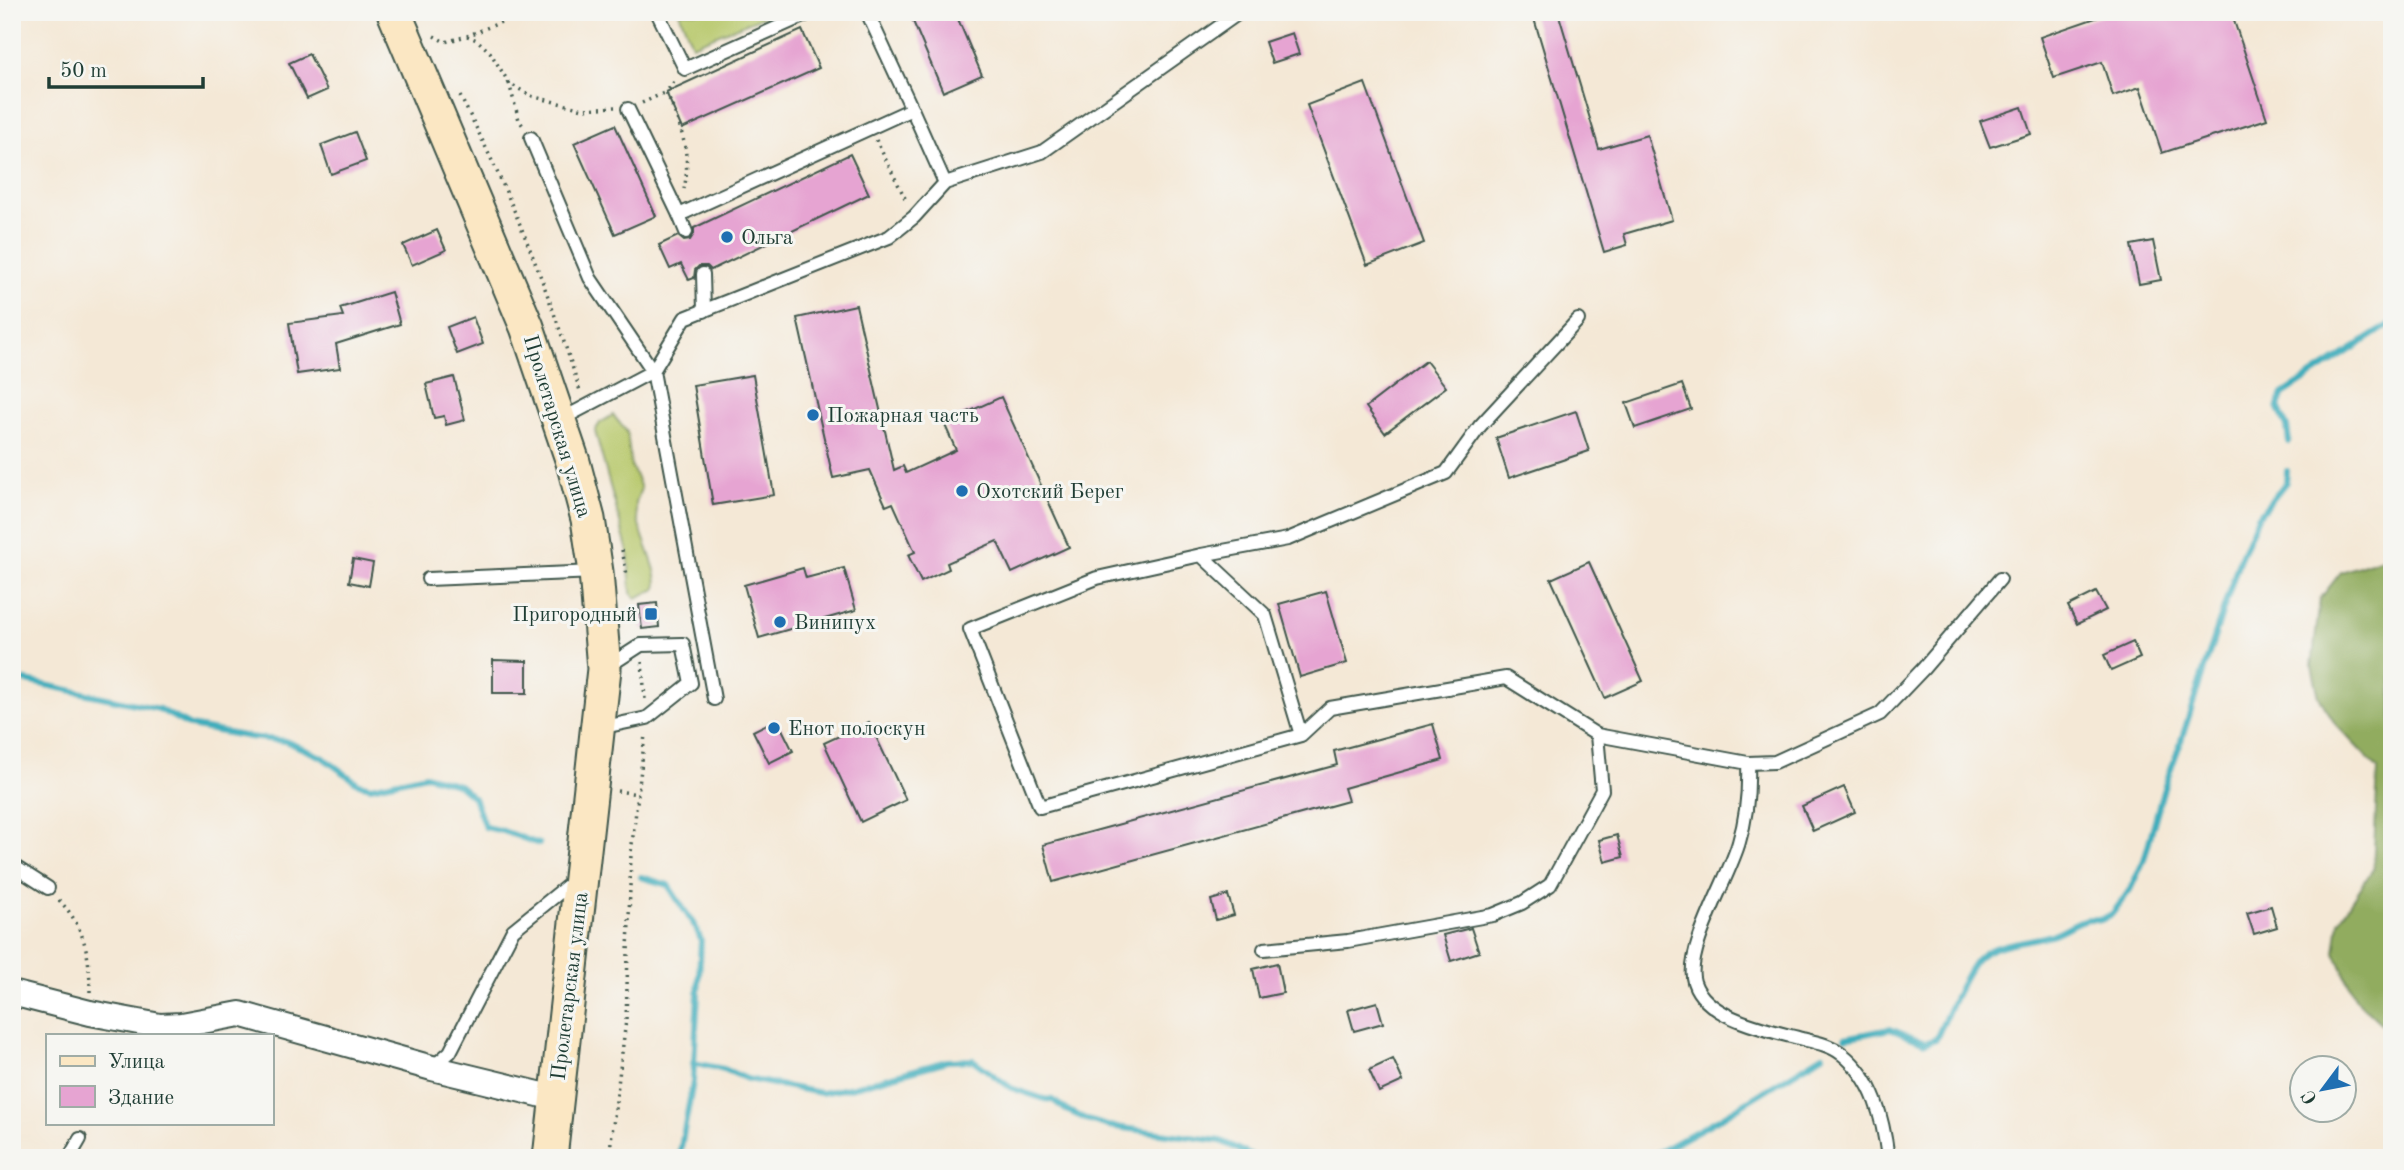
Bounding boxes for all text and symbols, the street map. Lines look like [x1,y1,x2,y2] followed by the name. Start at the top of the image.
[49,46,203,90] scale bar
[60,61,107,82] text: 50 m
[741,228,793,249] place label: Ольга
[719,229,735,245] marker: Ольга
[519,333,594,520] street label: Пролетарская улица
[827,406,979,427] place label: Пожарная часть
[805,407,821,423] marker: Пожарная часть
[976,482,1124,503] place label: Охотский Берег
[954,483,970,499] marker: Охотский Берег
[512,605,637,626] place label: Пригородный
[643,606,659,622] marker: Пригородный
[794,613,876,634] place label: Винипух
[772,614,788,630] marker: Винипух
[788,719,925,740] place label: Енот полоскун
[766,720,782,736] marker: Енот полоскун
[548,891,592,1082] street label: Пролетарская улица
[46,1034,273,1124] legend
[108,1052,165,1073] text: Улица
[2288,1054,2358,1124] north arrow
[2299,1086,2322,1107] text: С
[108,1088,174,1109] text: Здание

